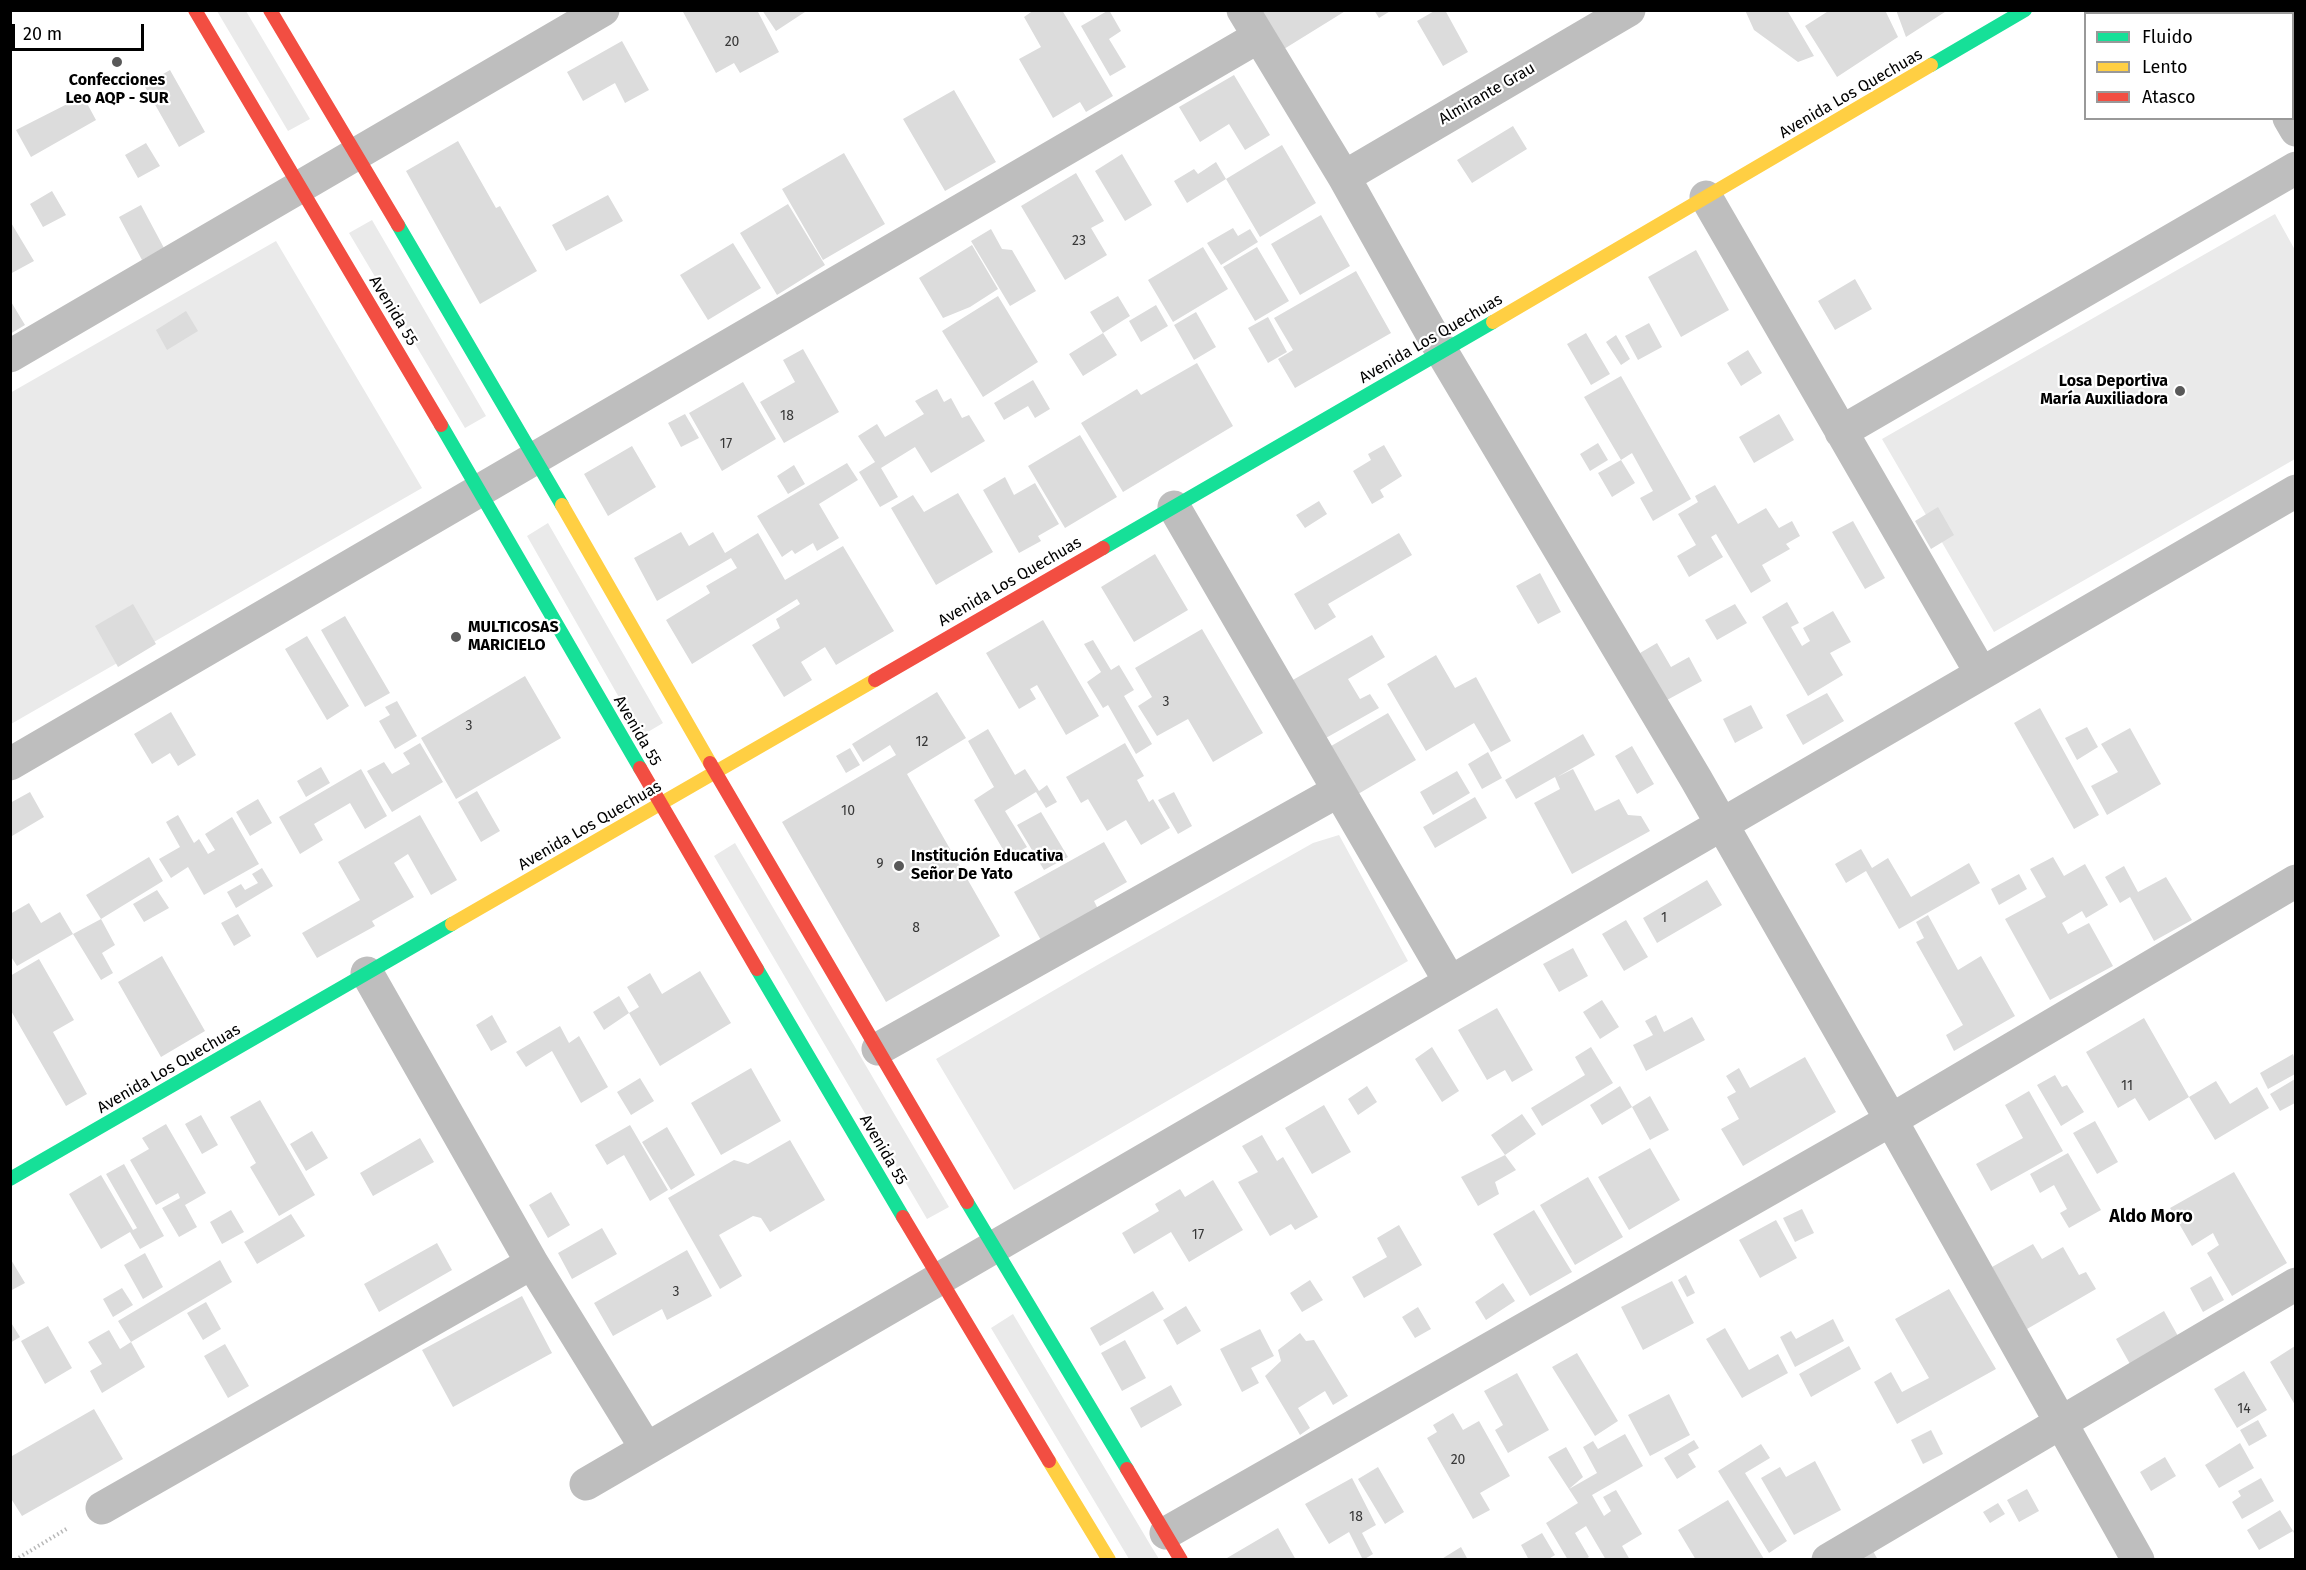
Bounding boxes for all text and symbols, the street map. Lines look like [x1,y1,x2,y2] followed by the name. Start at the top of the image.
[15,12,147,50] scale bar
[2084,12,2294,120] legend
[23,23,62,45] text: 20 m
[2142,26,2193,48] text: Fluido
[725,34,739,50] house number: 20
[1776,45,1926,143] street label: Avenida Los Quechuas
[110,55,124,69] marker: Confecciones Leo AQP - SUR
[2142,56,2188,78] text: Lento
[1435,59,1539,129] street label: Almirante Grau
[65,71,169,109] place label: Confecciones Leo AQP - SUR
[2142,86,2195,108] text: Atasco
[1072,233,1086,249] house number: 23
[365,273,421,349] street label: Avenida 55
[1356,290,1506,388] street label: Avenida Los Quechuas
[2040,372,2168,410] place label: Losa Deportiva María Auxiliadora
[2173,384,2187,398] marker: Losa Deportiva María Auxiliadora
[780,408,794,424] house number: 18
[720,436,732,452] house number: 17
[935,533,1085,631] street label: Avenida Los Quechuas
[468,618,559,656] place label: MULTICOSAS MARICIELO
[449,630,463,644] marker: MULTICOSAS MARICIELO
[609,692,665,770] street label: Avenida 55
[1163,694,1169,710] house number: 3
[466,718,472,734] house number: 3
[916,734,928,750] house number: 12
[515,777,665,875] street label: Avenida Los Quechuas
[841,803,855,819] house number: 10
[911,847,1064,885] place label: Institución Educativa Señor De Yato
[876,856,884,872] house number: 9
[892,859,906,873] marker: Institución Educativa Señor De Yato
[1661,910,1667,926] house number: 1
[912,920,920,936] house number: 8
[94,1020,244,1118] street label: Avenida Los Quechuas
[2121,1078,2133,1094] house number: 11
[855,1111,911,1189] street label: Avenida 55
[2109,1206,2193,1228] district label: Aldo Moro
[1192,1227,1204,1243] house number: 17
[673,1284,679,1300] house number: 3
[2237,1401,2251,1417] house number: 14
[1451,1452,1465,1468] house number: 20
[1349,1509,1363,1525] house number: 18

